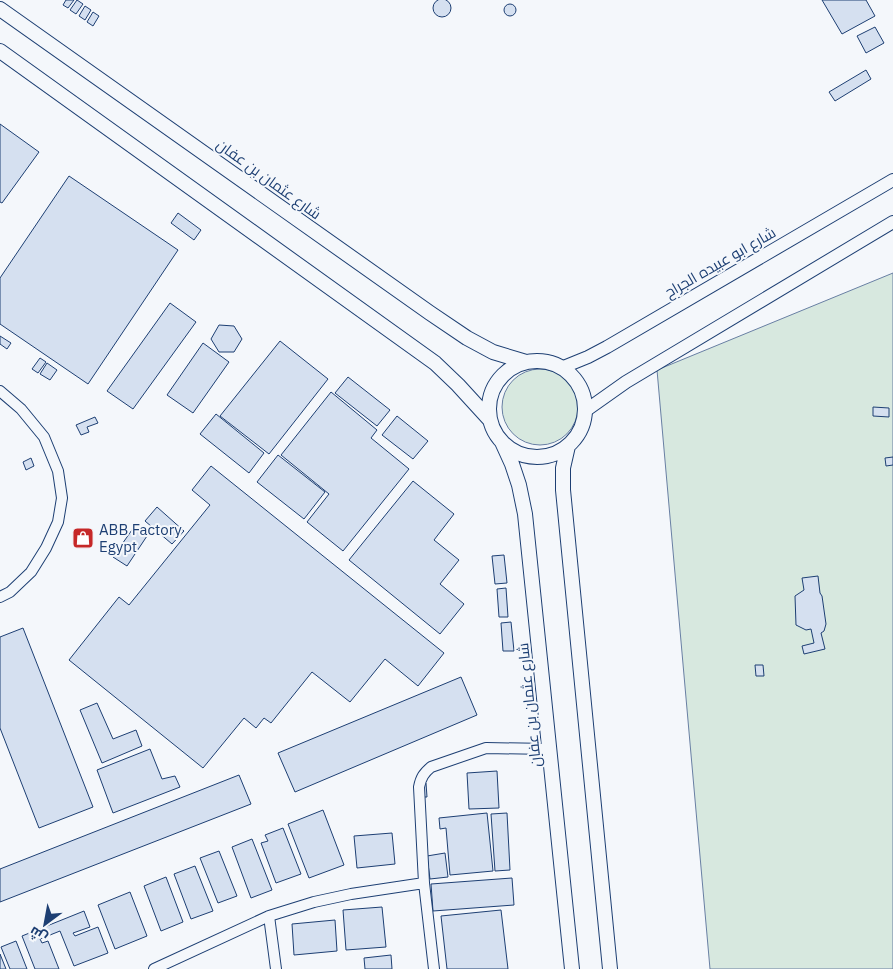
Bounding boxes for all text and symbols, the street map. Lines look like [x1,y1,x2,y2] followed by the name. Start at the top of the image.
[212,135,325,225] street label: شارع عثمان بن عفان
[661,222,780,303] street label: شارع ابو عبيده الجراح
[99,520,182,556] place label: ABB Factory Egypt
[71,526,95,550] shop icon: ABB Factory Egypt
[513,642,547,768] street label: شارع عثمان بن عفان
[20,899,70,949] north arrow
[26,923,50,947] text: ش

